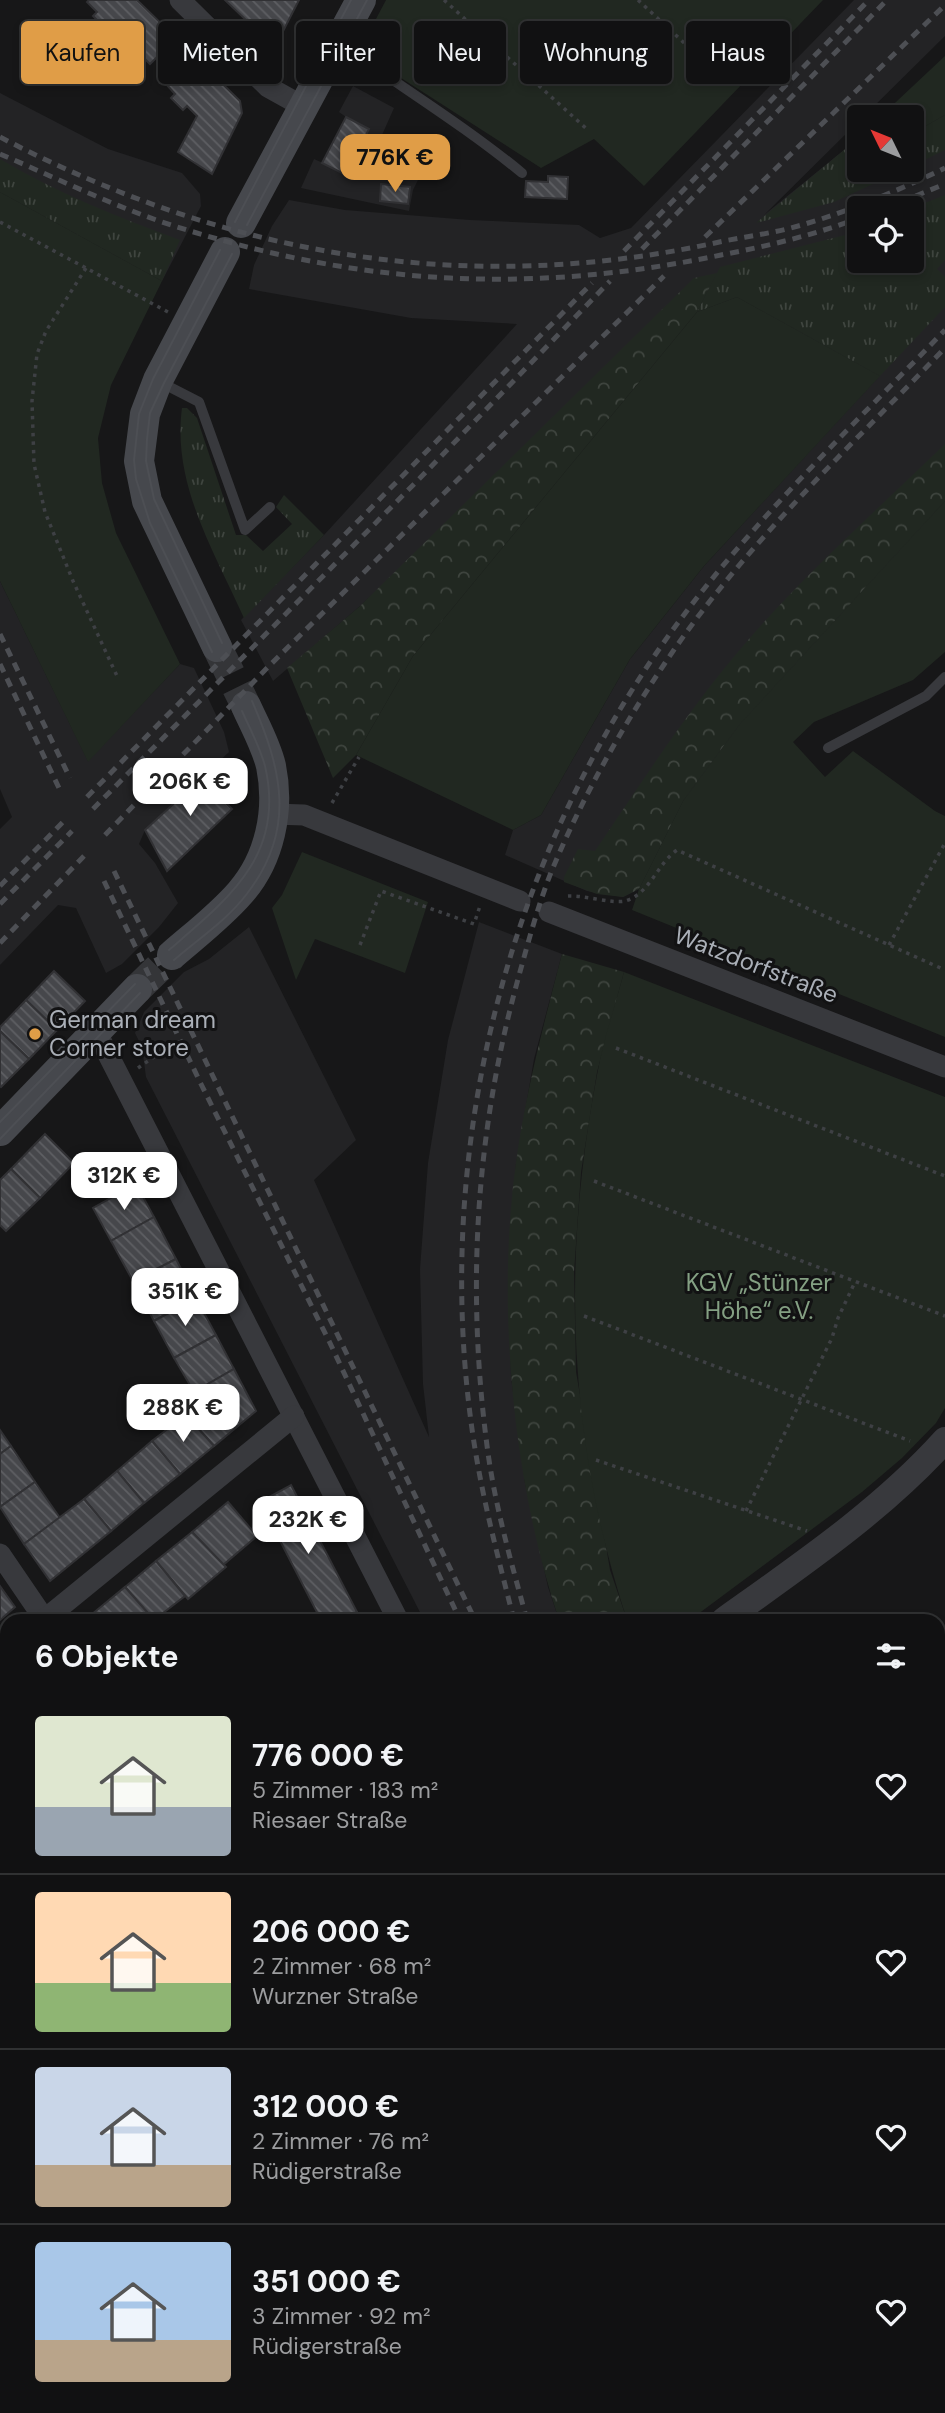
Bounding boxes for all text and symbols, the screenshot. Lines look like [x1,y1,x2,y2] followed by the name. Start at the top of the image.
[21,21,144,84] chip: Kaufen
[158,21,282,84] chip: Mieten
[296,21,400,84] chip: Filter
[414,21,506,84] chip: Neu
[520,21,672,84] chip: Wohnung
[686,21,790,84] chip: Haus
[847,105,924,182] north arrow
[847,105,924,273] map controls
[338,134,452,194] pin: 776K €
[356,142,434,172] text: 776K €
[847,196,924,273] button: locate
[133,758,247,818] pin: 206K €
[149,766,231,796] text: 206K €
[670,919,843,1010] street label: Watzdorfstraße
[49,1004,216,1063] place label: German dream Corner store
[27,1026,43,1042] marker: German dream Corner store
[67,1152,181,1212] pin: 312K €
[87,1160,161,1190] text: 312K €
[686,1267,832,1326] park label: KGV „Stünzer Höhe“ e.V.
[128,1268,242,1328] pin: 351K €
[147,1276,223,1306] text: 351K €
[126,1384,240,1444] pin: 288K €
[143,1392,223,1422] text: 288K €
[251,1496,365,1556] pin: 232K €
[268,1504,348,1534] text: 232K €
[35,1637,179,1676] text: 6 Objekte
[872,1637,910,1675] icon: filters
[252,1736,404,1775] text: 776 000 €
[91,1744,175,1828] icon: home
[872,1767,910,1805] icon: heart
[252,1775,438,1805] text: 5 Zimmer · 183 m²
[252,1805,407,1835] text: Riesaer Straße
[252,1912,411,1951] text: 206 000 €
[91,1920,175,2004] icon: home
[872,1943,910,1981] icon: heart
[252,1951,431,1981] text: 2 Zimmer · 68 m²
[252,1981,418,2011] text: Wurzner Straße
[252,2087,399,2126] text: 312 000 €
[91,2095,175,2179] icon: home
[872,2118,910,2156] icon: heart
[252,2126,429,2156] text: 2 Zimmer · 76 m²
[252,2156,402,2186] text: Rüdigerstraße
[252,2262,401,2301] text: 351 000 €
[91,2270,175,2354] icon: home
[872,2293,910,2331] icon: heart
[252,2301,431,2331] text: 3 Zimmer · 92 m²
[252,2331,402,2361] text: Rüdigerstraße

